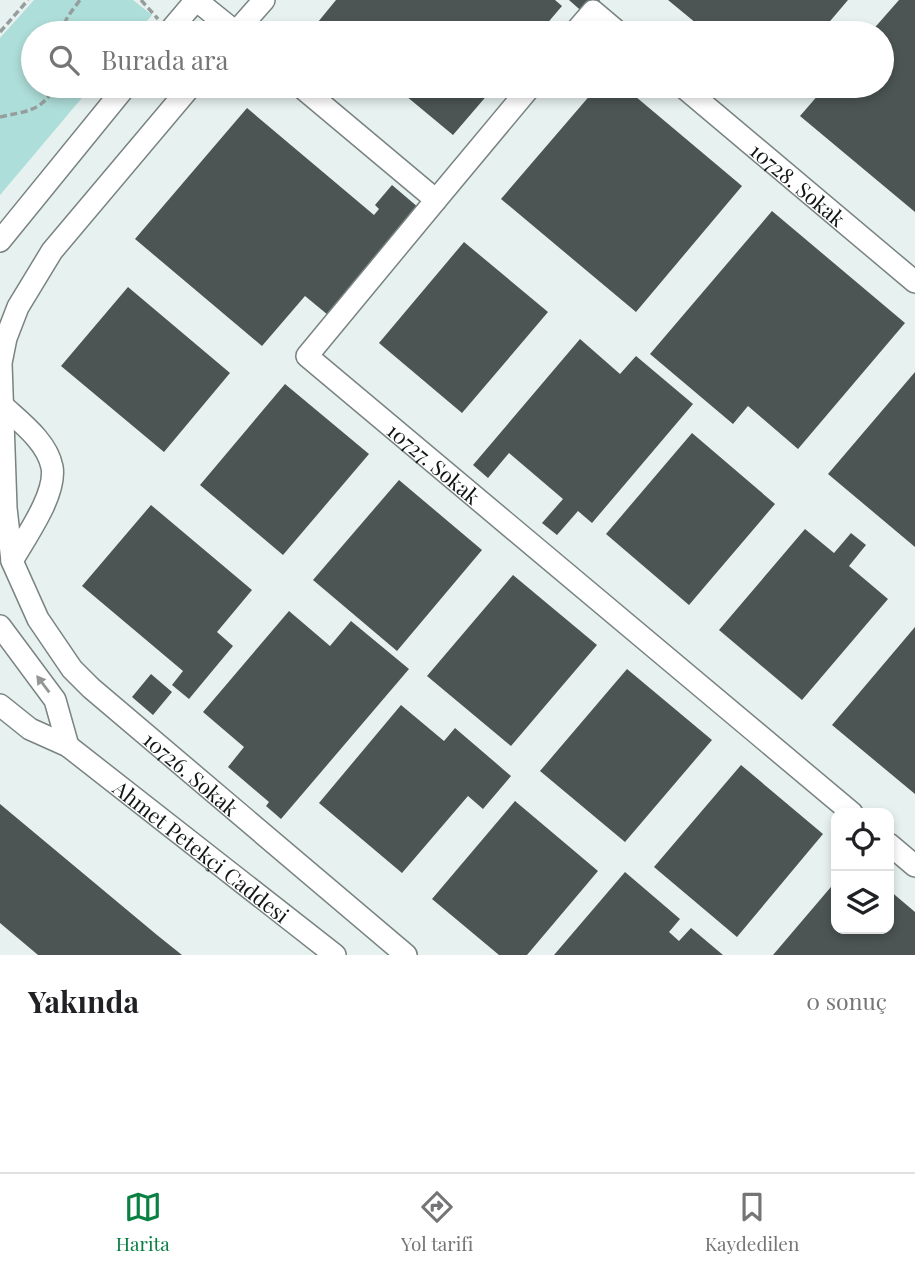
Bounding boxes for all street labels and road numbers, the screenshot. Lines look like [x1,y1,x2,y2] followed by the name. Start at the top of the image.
[745,136,852,232] street label: 10728. Sokak
[382,416,487,510] street label: 10727. Sokak
[138,725,245,822] street label: 10726. Sokak
[107,773,296,928] street label: Ahmet Petekçi Caddesi

